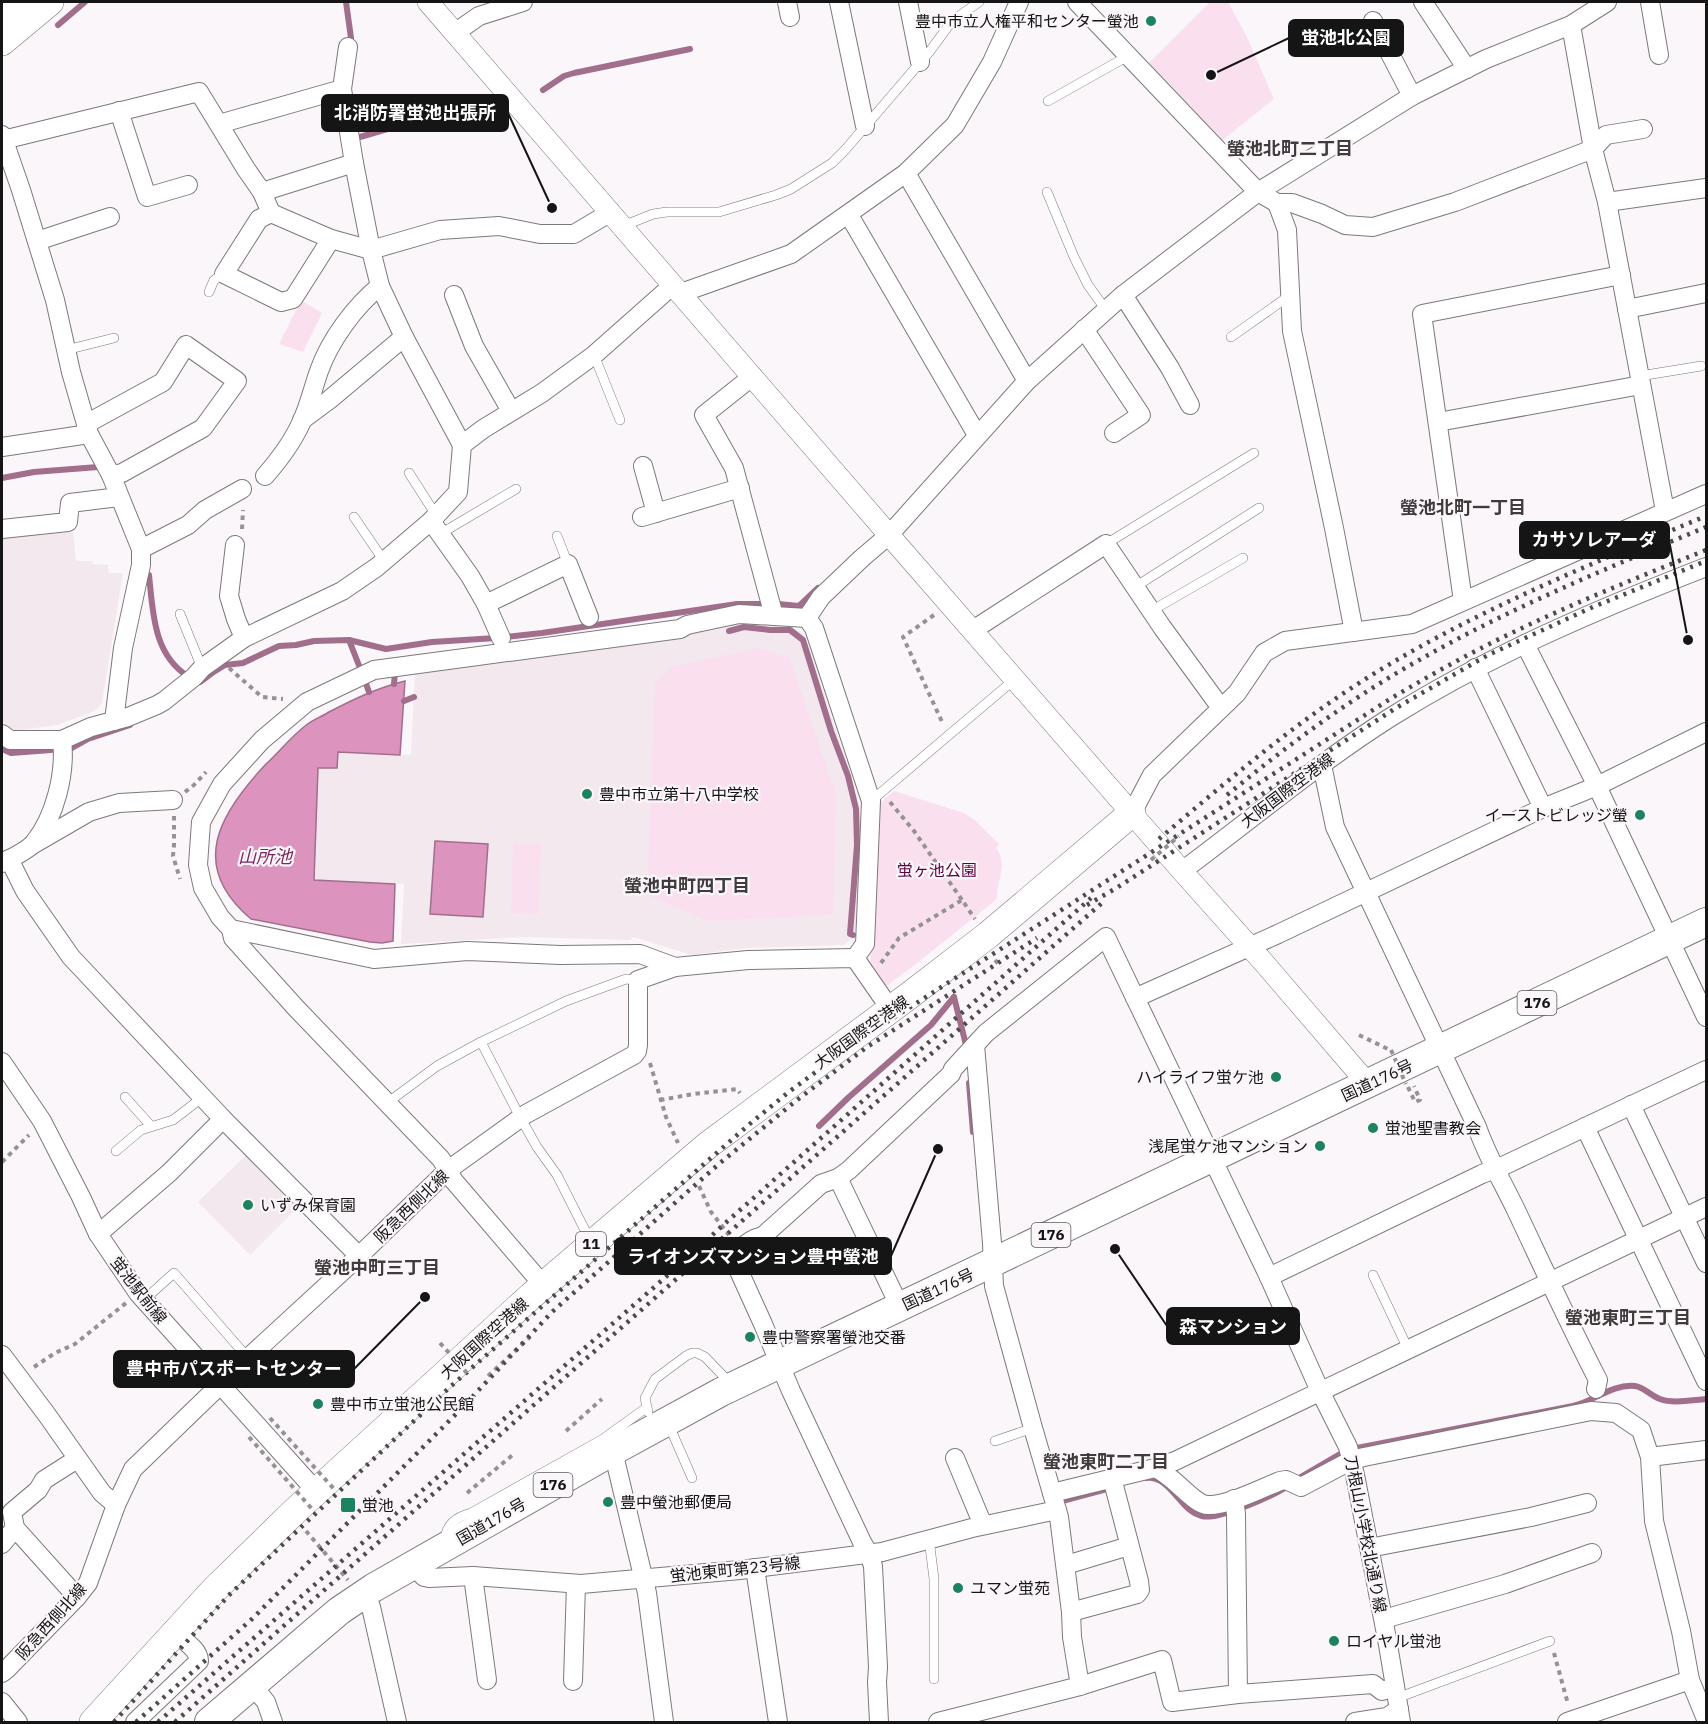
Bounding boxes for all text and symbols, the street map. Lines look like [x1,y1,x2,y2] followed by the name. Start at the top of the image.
[915,11,1139,31] place label: 豊中市立人権平和センター螢池
[1144,14,1158,28] marker: 豊中市立人権平和センター螢池
[1289,20,1403,56] callout: 蛍池北公園
[1301,26,1391,49] text: 蛍池北公園
[322,95,508,131] callout: 北消防署蛍池出張所
[334,101,496,124] text: 北消防署蛍池出張所
[1227,137,1353,160] district label: 螢池北町二丁目
[1400,496,1526,519] district label: 螢池北町一丁目
[1520,522,1669,558] callout: カサソレアーダ
[1532,528,1656,551] text: カサソレアーダ
[1236,748,1338,832] street label: 大阪国際空港線
[599,784,759,804] place label: 豊中市立第十八中学校
[580,787,594,801] marker: 豊中市立第十八中学校
[1485,805,1628,825] place label: イーストビレッジ螢
[1633,808,1647,822] marker: イーストビレッジ螢
[238,845,294,868] water label: 山所池
[897,860,977,880] park label: 蛍ヶ池公園
[624,874,750,897] district label: 螢池中町四丁目
[810,991,912,1073] street label: 大阪国際空港線
[1518,991,1556,1015] road number: 176
[1338,1055,1416,1105] street label: 国道176号
[1136,1067,1264,1087] place label: ハイライフ蛍ケ池
[1269,1070,1283,1084] marker: ハイライフ蛍ケ池
[1385,1118,1481,1138] place label: 蛍池聖書教会
[1366,1121,1380,1135] marker: 蛍池聖書教会
[1148,1136,1308,1156] place label: 浅尾蛍ケ池マンション
[1313,1139,1327,1153] marker: 浅尾蛍ケ池マンション
[370,1165,452,1247] street label: 阪急西側北線
[260,1195,356,1215] place label: いずみ保育園
[241,1198,255,1212] marker: いずみ保育園
[1032,1223,1070,1247] road number: 176
[576,1232,606,1256] road number: 11
[615,1238,891,1274] callout: ライオンズマンション豊中螢池
[627,1245,879,1268] text: ライオンズマンション豊中螢池
[106,1252,172,1328] street label: 蛍池駅前線
[314,1256,440,1279] district label: 螢池中町三丁目
[899,1264,977,1314] street label: 国道176号
[436,1293,532,1383] street label: 大阪国際空港線
[1565,1306,1691,1329] district label: 螢池東町三丁目
[1167,1308,1299,1344] callout: 森マンション
[1179,1315,1287,1338] text: 森マンション
[762,1327,906,1347] place label: 豊中警察署螢池交番
[743,1330,757,1344] marker: 豊中警察署螢池交番
[114,1351,354,1387] callout: 豊中市パスポートセンター
[126,1357,342,1380] text: 豊中市パスポートセンター
[330,1394,474,1414] place label: 豊中市立蛍池公民館
[311,1397,325,1411] marker: 豊中市立蛍池公民館
[1043,1450,1169,1473] district label: 螢池東町二丁目
[1341,1454,1391,1614] street label: 刀根山小学校北通り線
[534,1473,572,1497] road number: 176
[620,1492,732,1512] place label: 豊中螢池郵便局
[453,1493,529,1549] street label: 国道176号
[362,1495,394,1515] place label: 蛍池
[601,1495,615,1509] marker: 豊中螢池郵便局
[339,1496,357,1514] marker: 蛍池
[669,1552,801,1586] street label: 蛍池東町第23号線
[970,1578,1050,1598] place label: ユマン蛍苑
[11,1579,91,1663] street label: 阪急西側北線
[951,1581,965,1595] marker: ユマン蛍苑
[1346,1631,1442,1651] place label: ロイヤル蛍池
[1327,1634,1341,1648] marker: ロイヤル蛍池

